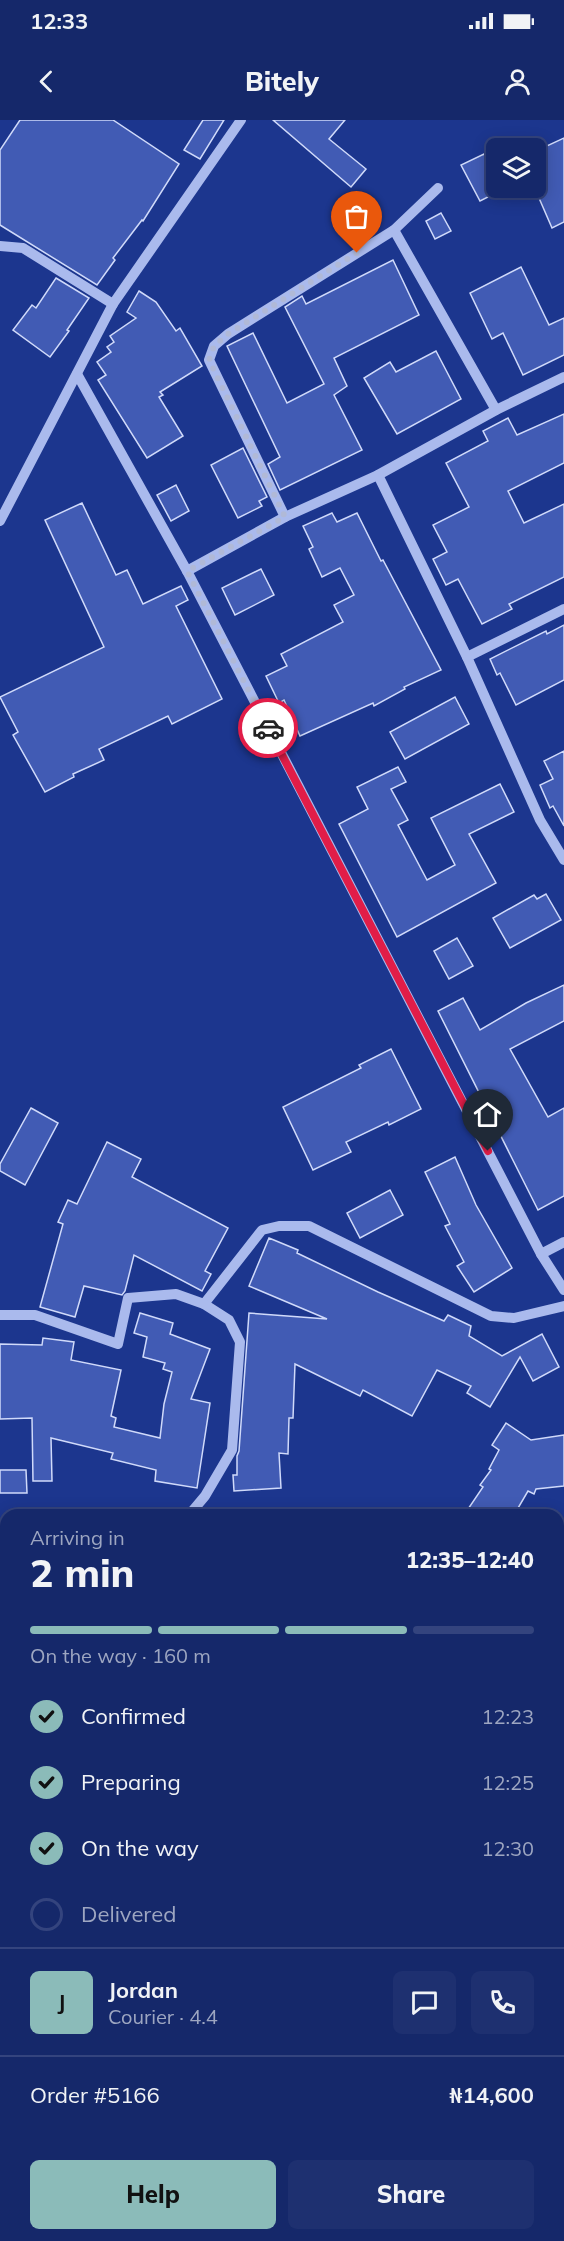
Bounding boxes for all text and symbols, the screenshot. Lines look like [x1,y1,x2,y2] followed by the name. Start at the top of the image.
[30,7,88,35] text: 12:33
[245,64,319,98] text: Bitely
[30,65,63,98] icon: back
[501,65,534,98] icon: person
[486,138,546,198] map controls
[486,138,546,198] button: layers
[331,191,382,253] pin
[340,200,373,233] icon: bag
[238,698,298,758] courier
[252,712,285,745] icon: car
[462,1089,513,1151] pin
[471,1098,504,1131] icon: home
[30,1525,125,1550] text: Arriving in
[406,1546,534,1574] text: 12:35–12:40
[30,1548,135,1597] text: 2 min
[30,1643,211,1668] text: On the way · 160 m
[30,1700,63,1733] icon: check
[81,1702,186,1730] text: Confirmed
[481,1704,534,1729] text: 12:23
[30,1766,63,1799] icon: check
[81,1768,181,1796] text: Preparing
[481,1770,534,1795] text: 12:25
[30,1832,63,1865] icon: check
[81,1834,199,1862] text: On the way
[481,1836,534,1861] text: 12:30
[81,1900,176,1928] text: Delivered
[393,1971,456,2034] button: chat
[471,1971,534,2034] button: phone
[108,1976,178,2004] text: Jordan
[58,1988,65,2016] text: J
[108,2004,218,2029] text: Courier · 4.4
[30,2081,160,2109] text: Order #5166
[449,2081,534,2109] text: ₦14,600
[30,2160,276,2229] button: Help
[288,2160,534,2229] button: Share

